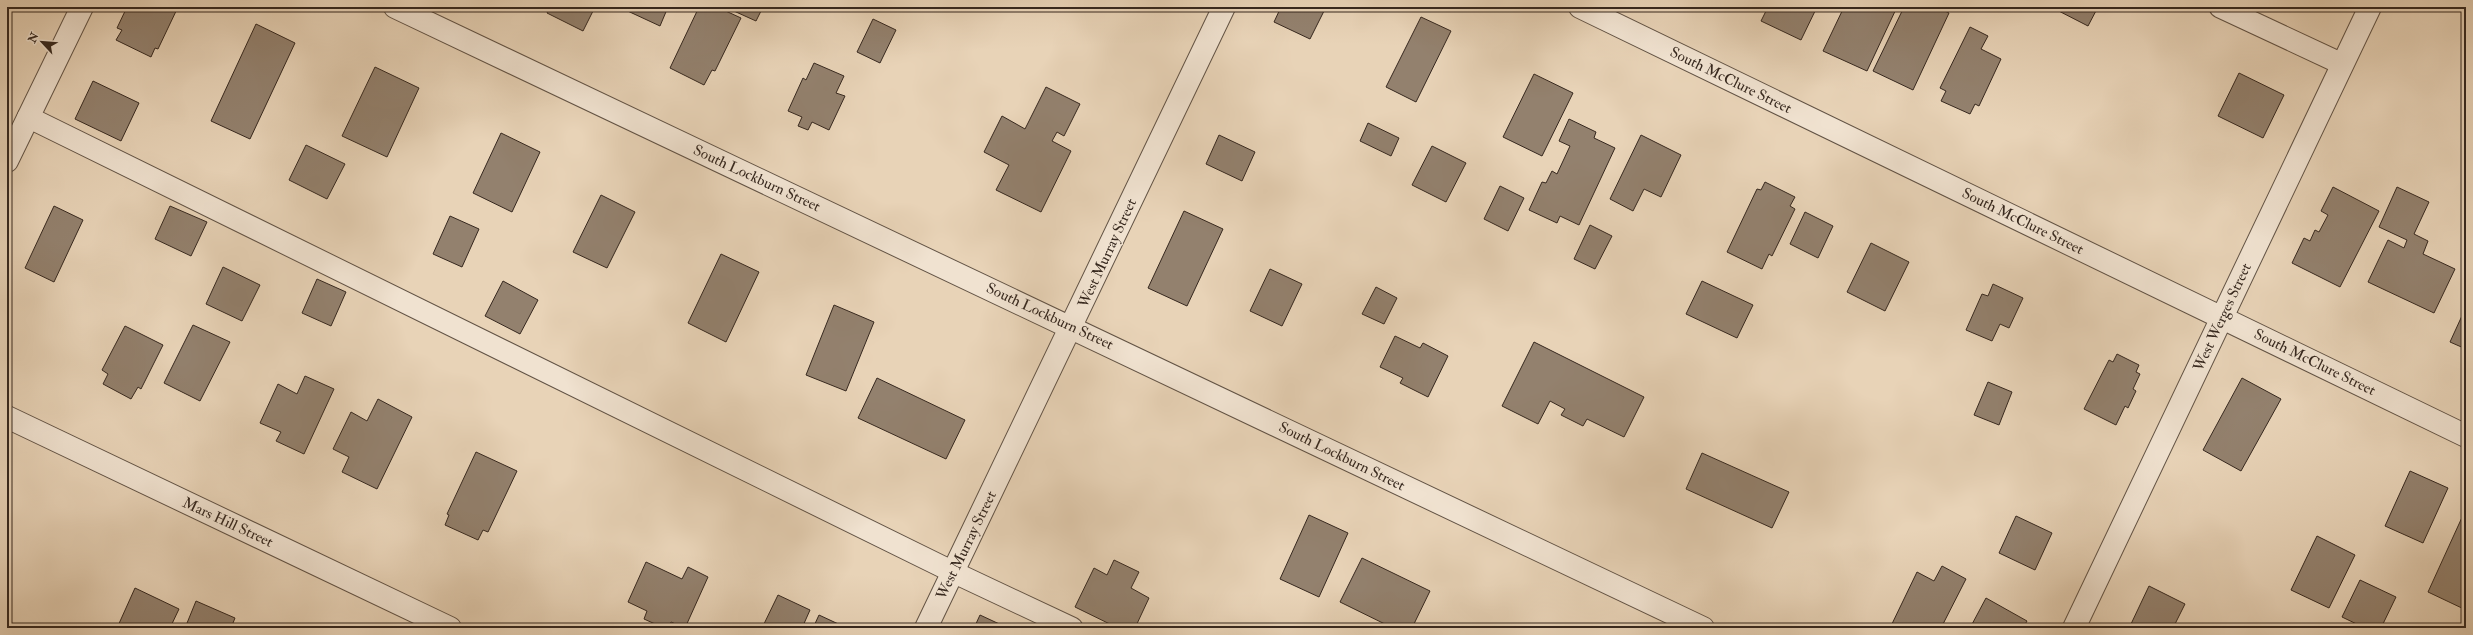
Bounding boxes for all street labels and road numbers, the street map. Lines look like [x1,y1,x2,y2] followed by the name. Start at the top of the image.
[1667,43,1795,118] street label: South McClure Street
[690,141,824,216] street label: South Lockburn Street
[1959,184,2087,259] street label: South McClure Street
[1073,195,1141,312] street label: West Murray Street
[2189,260,2256,375] street label: West Werges Street
[983,279,1117,354] street label: South Lockburn Street
[2251,325,2379,400] street label: South McClure Street
[1276,418,1408,495] street label: South Lockburn Street
[931,488,1001,604] street label: West Murray Street
[179,493,276,552] street label: Mars Hill Street

